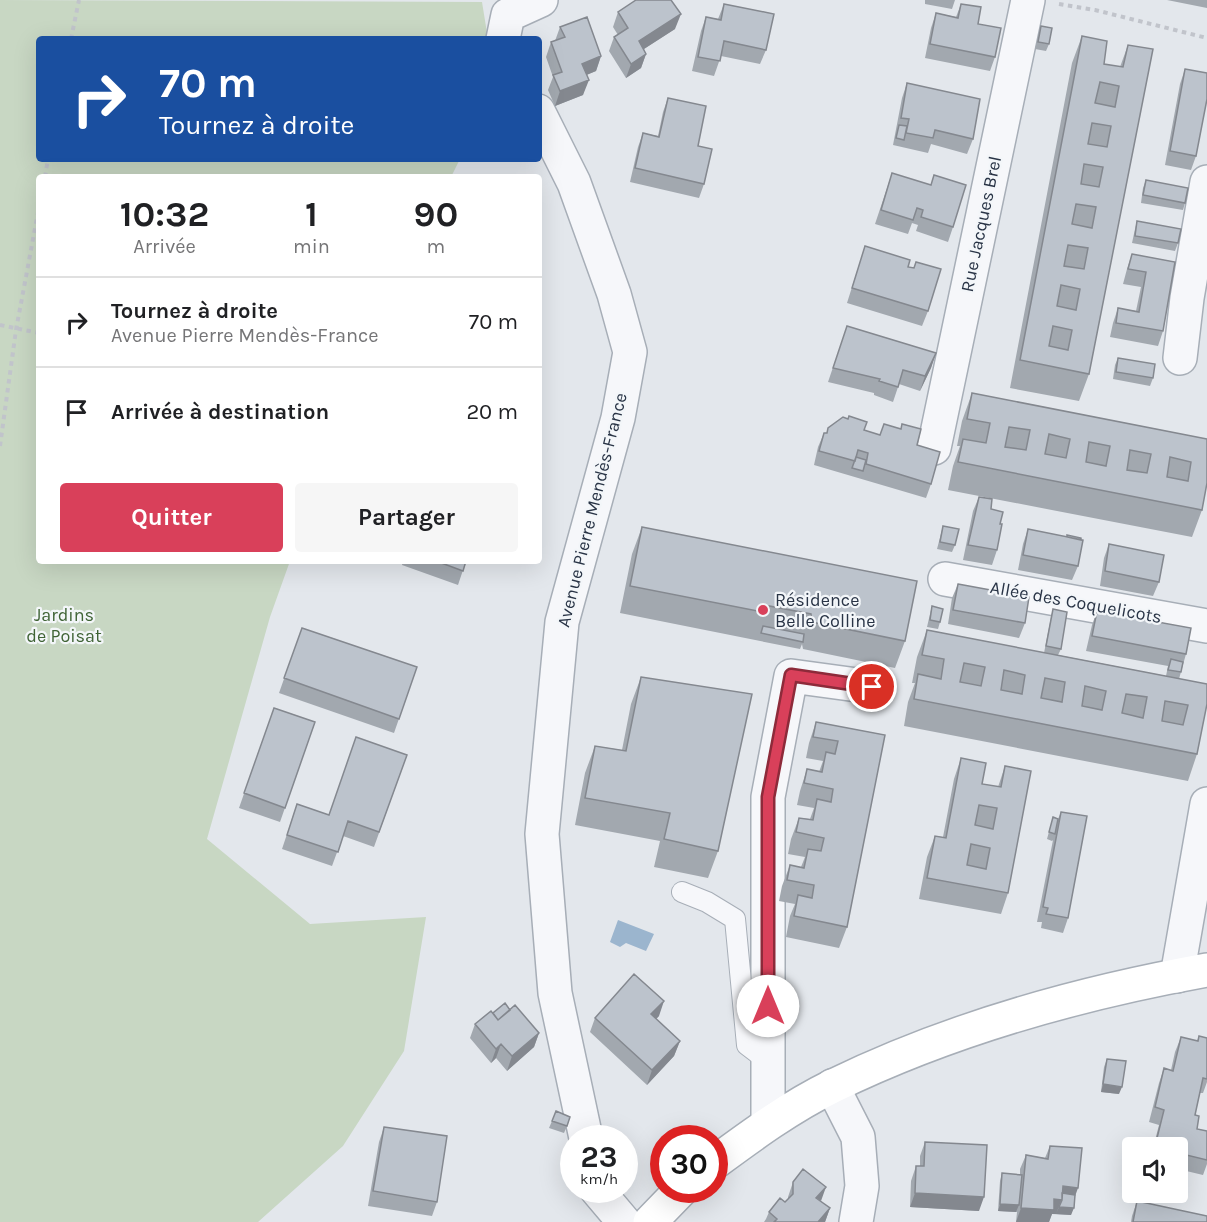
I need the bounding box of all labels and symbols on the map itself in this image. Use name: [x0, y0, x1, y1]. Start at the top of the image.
street label: Rue Jacques Brel: [956, 154, 1006, 294]
street label: Avenue Pierre Mendès-France: [552, 390, 632, 630]
street label: Allée des Coquelicots: [988, 576, 1164, 628]
place label: Résidence Belle Colline: [775, 589, 875, 632]
marker: Résidence Belle Colline: [756, 603, 770, 617]
park label: Jardins de Poisat: [26, 604, 102, 647]
pin: [846, 661, 897, 712]
position arrow: [736, 974, 800, 1038]
speed limit sign: 30: [650, 1125, 728, 1203]

